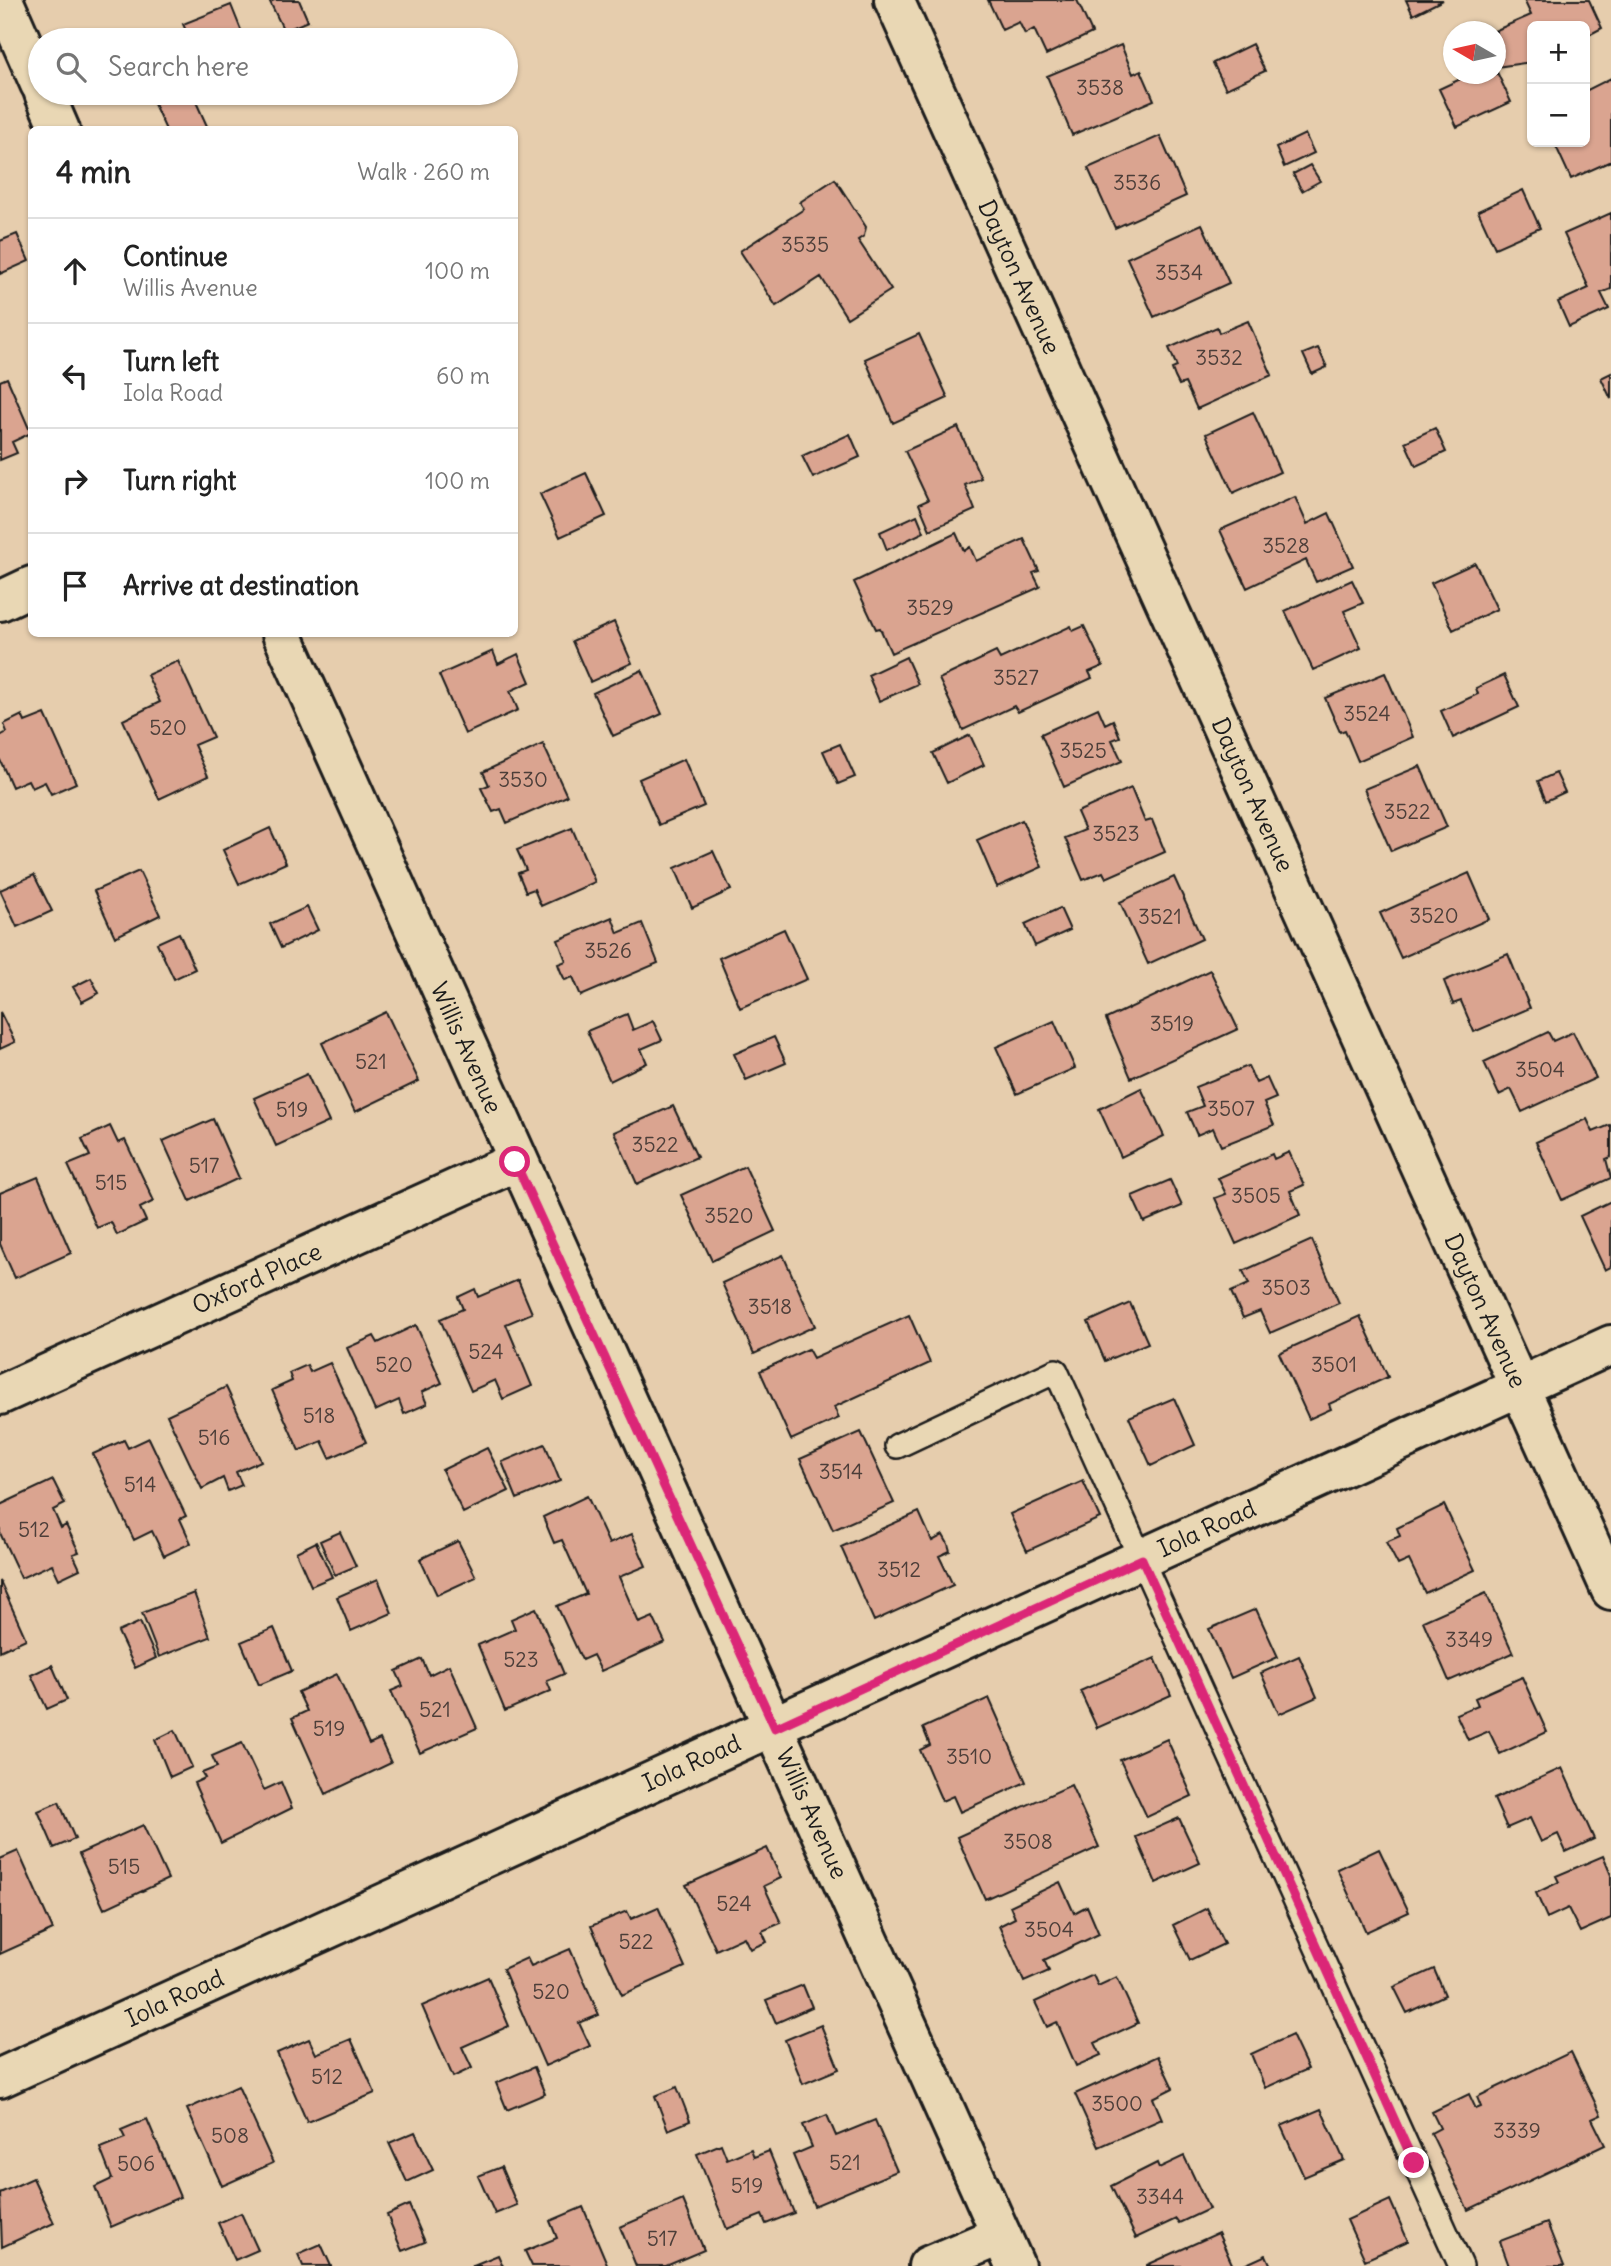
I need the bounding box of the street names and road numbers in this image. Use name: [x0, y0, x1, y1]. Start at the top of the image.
street label: Dayton Avenue: [972, 195, 1068, 359]
street label: Dayton Avenue: [1206, 713, 1301, 876]
street label: Willis Avenue: [425, 977, 509, 1118]
street label: Dayton Avenue: [1438, 1229, 1534, 1392]
street label: Oxford Place: [187, 1236, 326, 1320]
street label: Iola Road: [1153, 1493, 1260, 1563]
street label: Iola Road: [638, 1727, 745, 1798]
street label: Willis Avenue: [770, 1743, 855, 1883]
street label: Iola Road: [121, 1962, 228, 2033]

